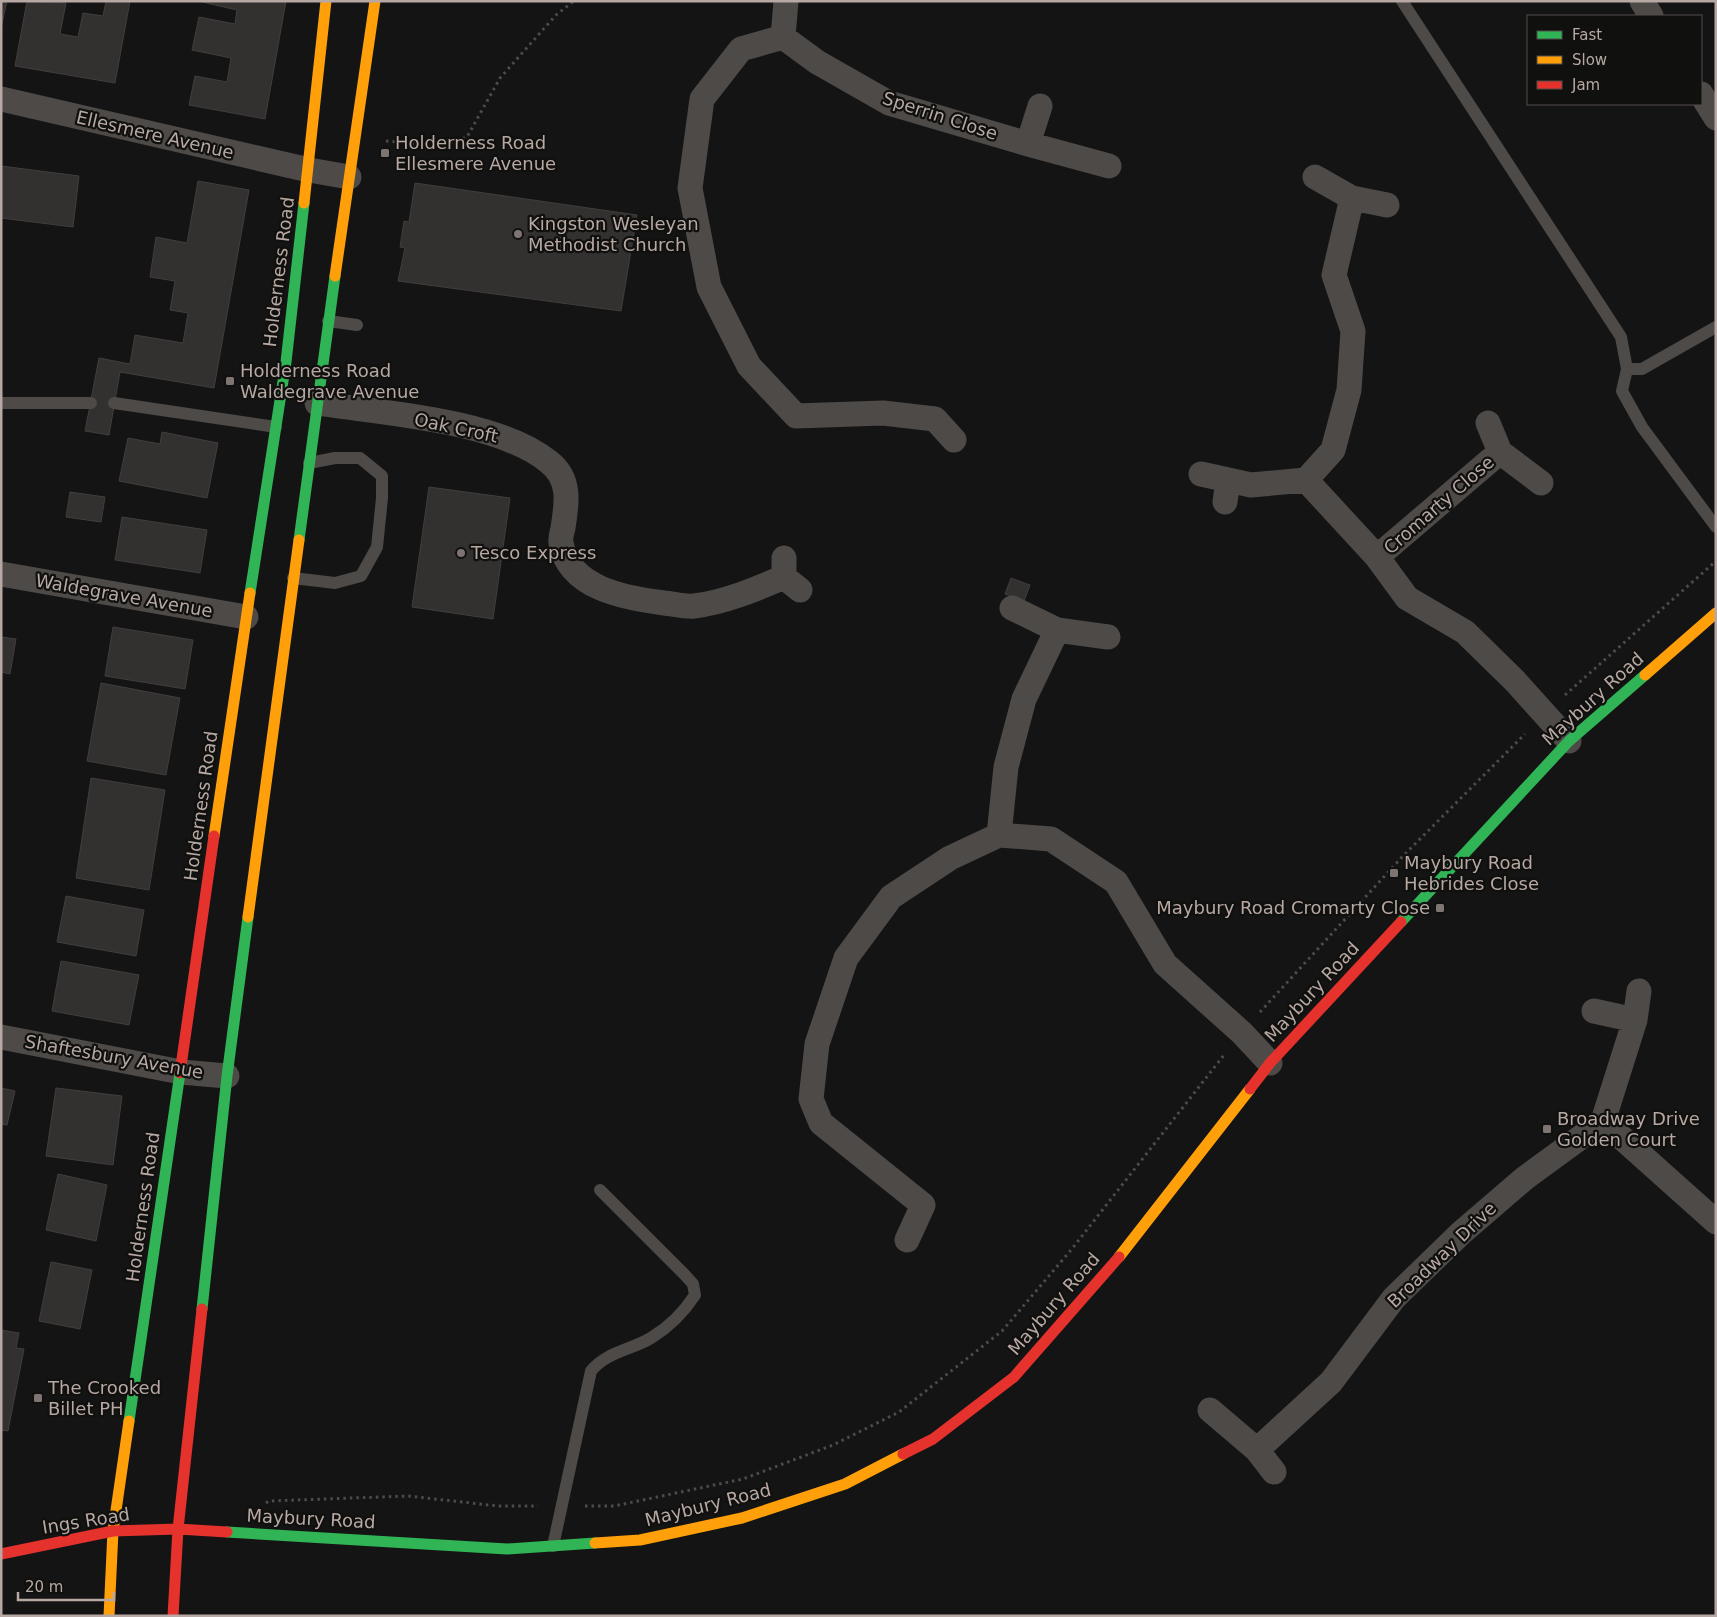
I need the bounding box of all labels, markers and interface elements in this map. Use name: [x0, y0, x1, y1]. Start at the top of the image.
legend: [1527, 15, 1702, 105]
text: Fast: [1572, 26, 1602, 44]
text: Slow: [1572, 51, 1607, 69]
text: Jam: [1571, 76, 1600, 94]
street label: Sperrin Close: [880, 87, 1000, 144]
street label: Ellesmere Avenue: [74, 106, 236, 163]
place label: Holderness Road Ellesmere Avenue: [395, 132, 556, 174]
marker: Holderness Road Ellesmere Avenue: [379, 147, 391, 159]
street label: Holderness Road: [259, 196, 298, 348]
place label: Kingston Wesleyan Methodist Church: [528, 213, 699, 255]
marker: Kingston Wesleyan Methodist Church: [512, 228, 524, 240]
place label: Holderness Road Waldegrave Avenue: [240, 360, 419, 402]
marker: Holderness Road Waldegrave Avenue: [224, 375, 236, 387]
street label: Oak Croft: [412, 408, 500, 447]
street label: Cromarty Close: [1379, 451, 1498, 558]
place label: Tesco Express: [470, 542, 596, 563]
marker: Tesco Express: [455, 547, 467, 559]
street label: Waldegrave Avenue: [34, 570, 214, 621]
street label: Maybury Road: [1538, 648, 1648, 750]
street label: Holderness Road: [180, 730, 221, 882]
place label: Maybury Road Hebrides Close: [1404, 852, 1539, 894]
marker: Maybury Road Hebrides Close: [1388, 867, 1400, 879]
place label: Maybury Road Cromarty Close: [1156, 897, 1430, 918]
marker: Maybury Road Cromarty Close: [1434, 902, 1446, 914]
street label: Maybury Road: [1260, 937, 1363, 1046]
street label: Shaftesbury Avenue: [23, 1030, 205, 1083]
place label: Broadway Drive Golden Court: [1557, 1108, 1700, 1150]
marker: Broadway Drive Golden Court: [1541, 1123, 1553, 1135]
street label: Holderness Road: [122, 1131, 163, 1283]
street label: Broadway Drive: [1383, 1197, 1500, 1312]
street label: Maybury Road: [1003, 1248, 1104, 1359]
place label: The Crooked Billet PH: [47, 1377, 161, 1419]
marker: The Crooked Billet PH: [32, 1392, 44, 1404]
street label: Maybury Road: [643, 1479, 773, 1530]
street label: Ings Road: [41, 1503, 131, 1538]
street label: Maybury Road: [246, 1505, 376, 1532]
scale bar: [18, 1570, 114, 1602]
text: 20 m: [25, 1578, 63, 1596]

